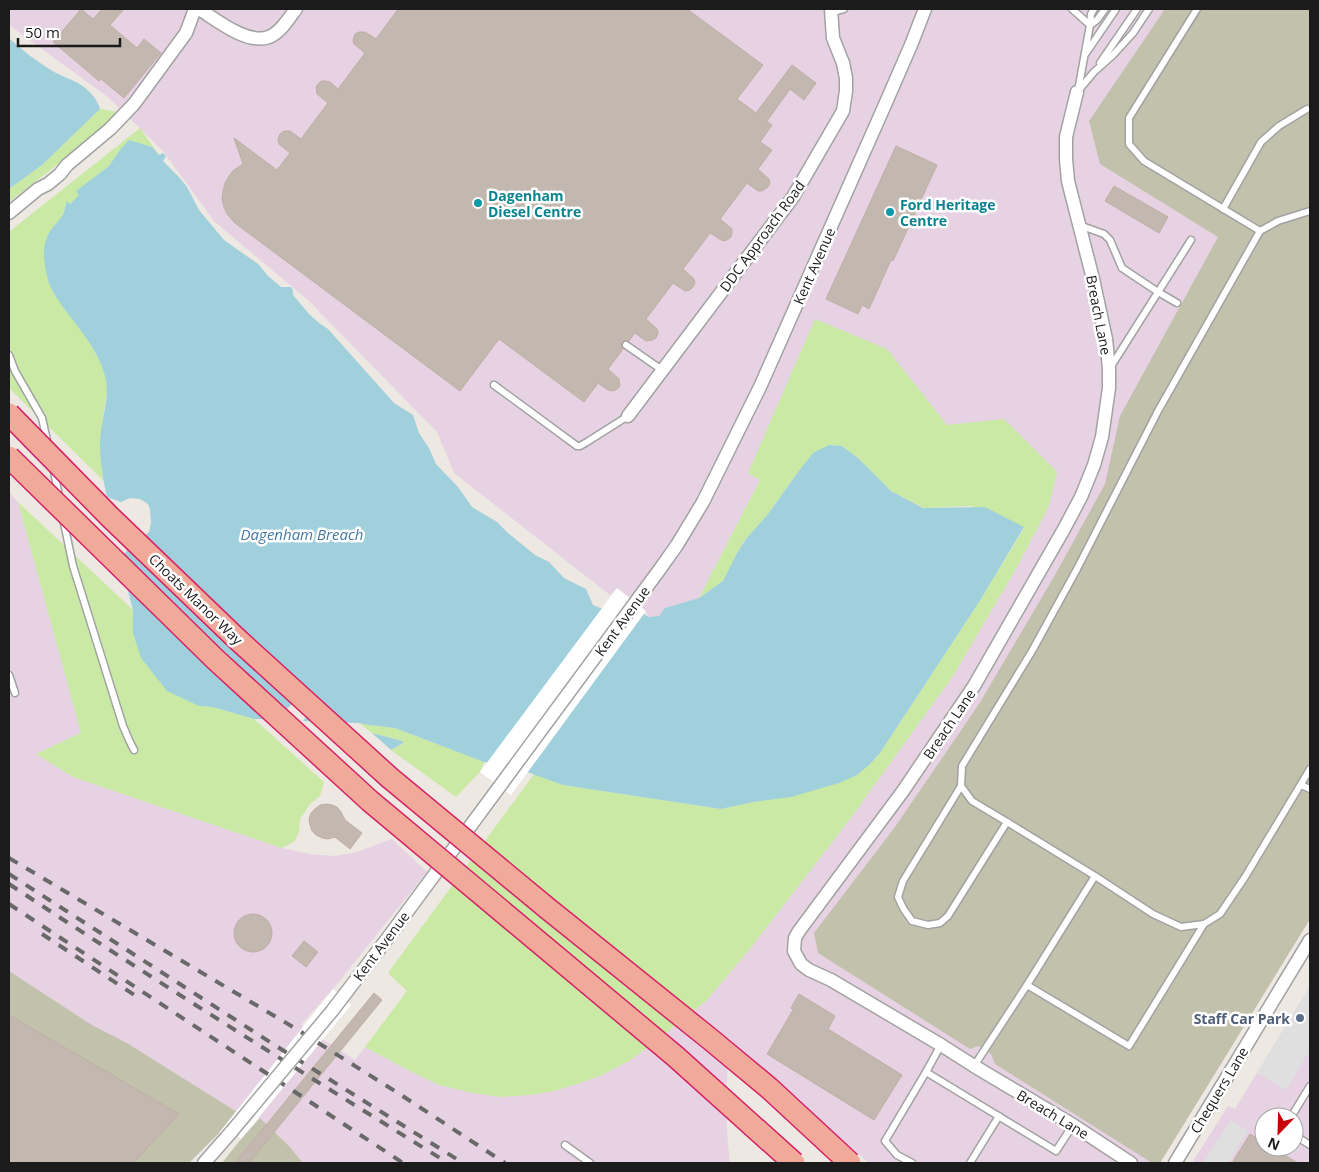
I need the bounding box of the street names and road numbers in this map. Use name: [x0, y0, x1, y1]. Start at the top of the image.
street label: DDC Approach Road: [715, 177, 809, 295]
street label: Kent Avenue: [789, 224, 839, 307]
street label: Breach Lane: [1082, 273, 1116, 357]
street label: Choats Manor Way: [145, 549, 248, 649]
street label: Kent Avenue: [590, 582, 654, 660]
street label: Breach Lane: [919, 685, 980, 763]
street label: Kent Avenue: [349, 907, 413, 985]
street label: Chequers Lane: [1186, 1043, 1252, 1137]
street label: Breach Lane: [1013, 1085, 1093, 1143]

